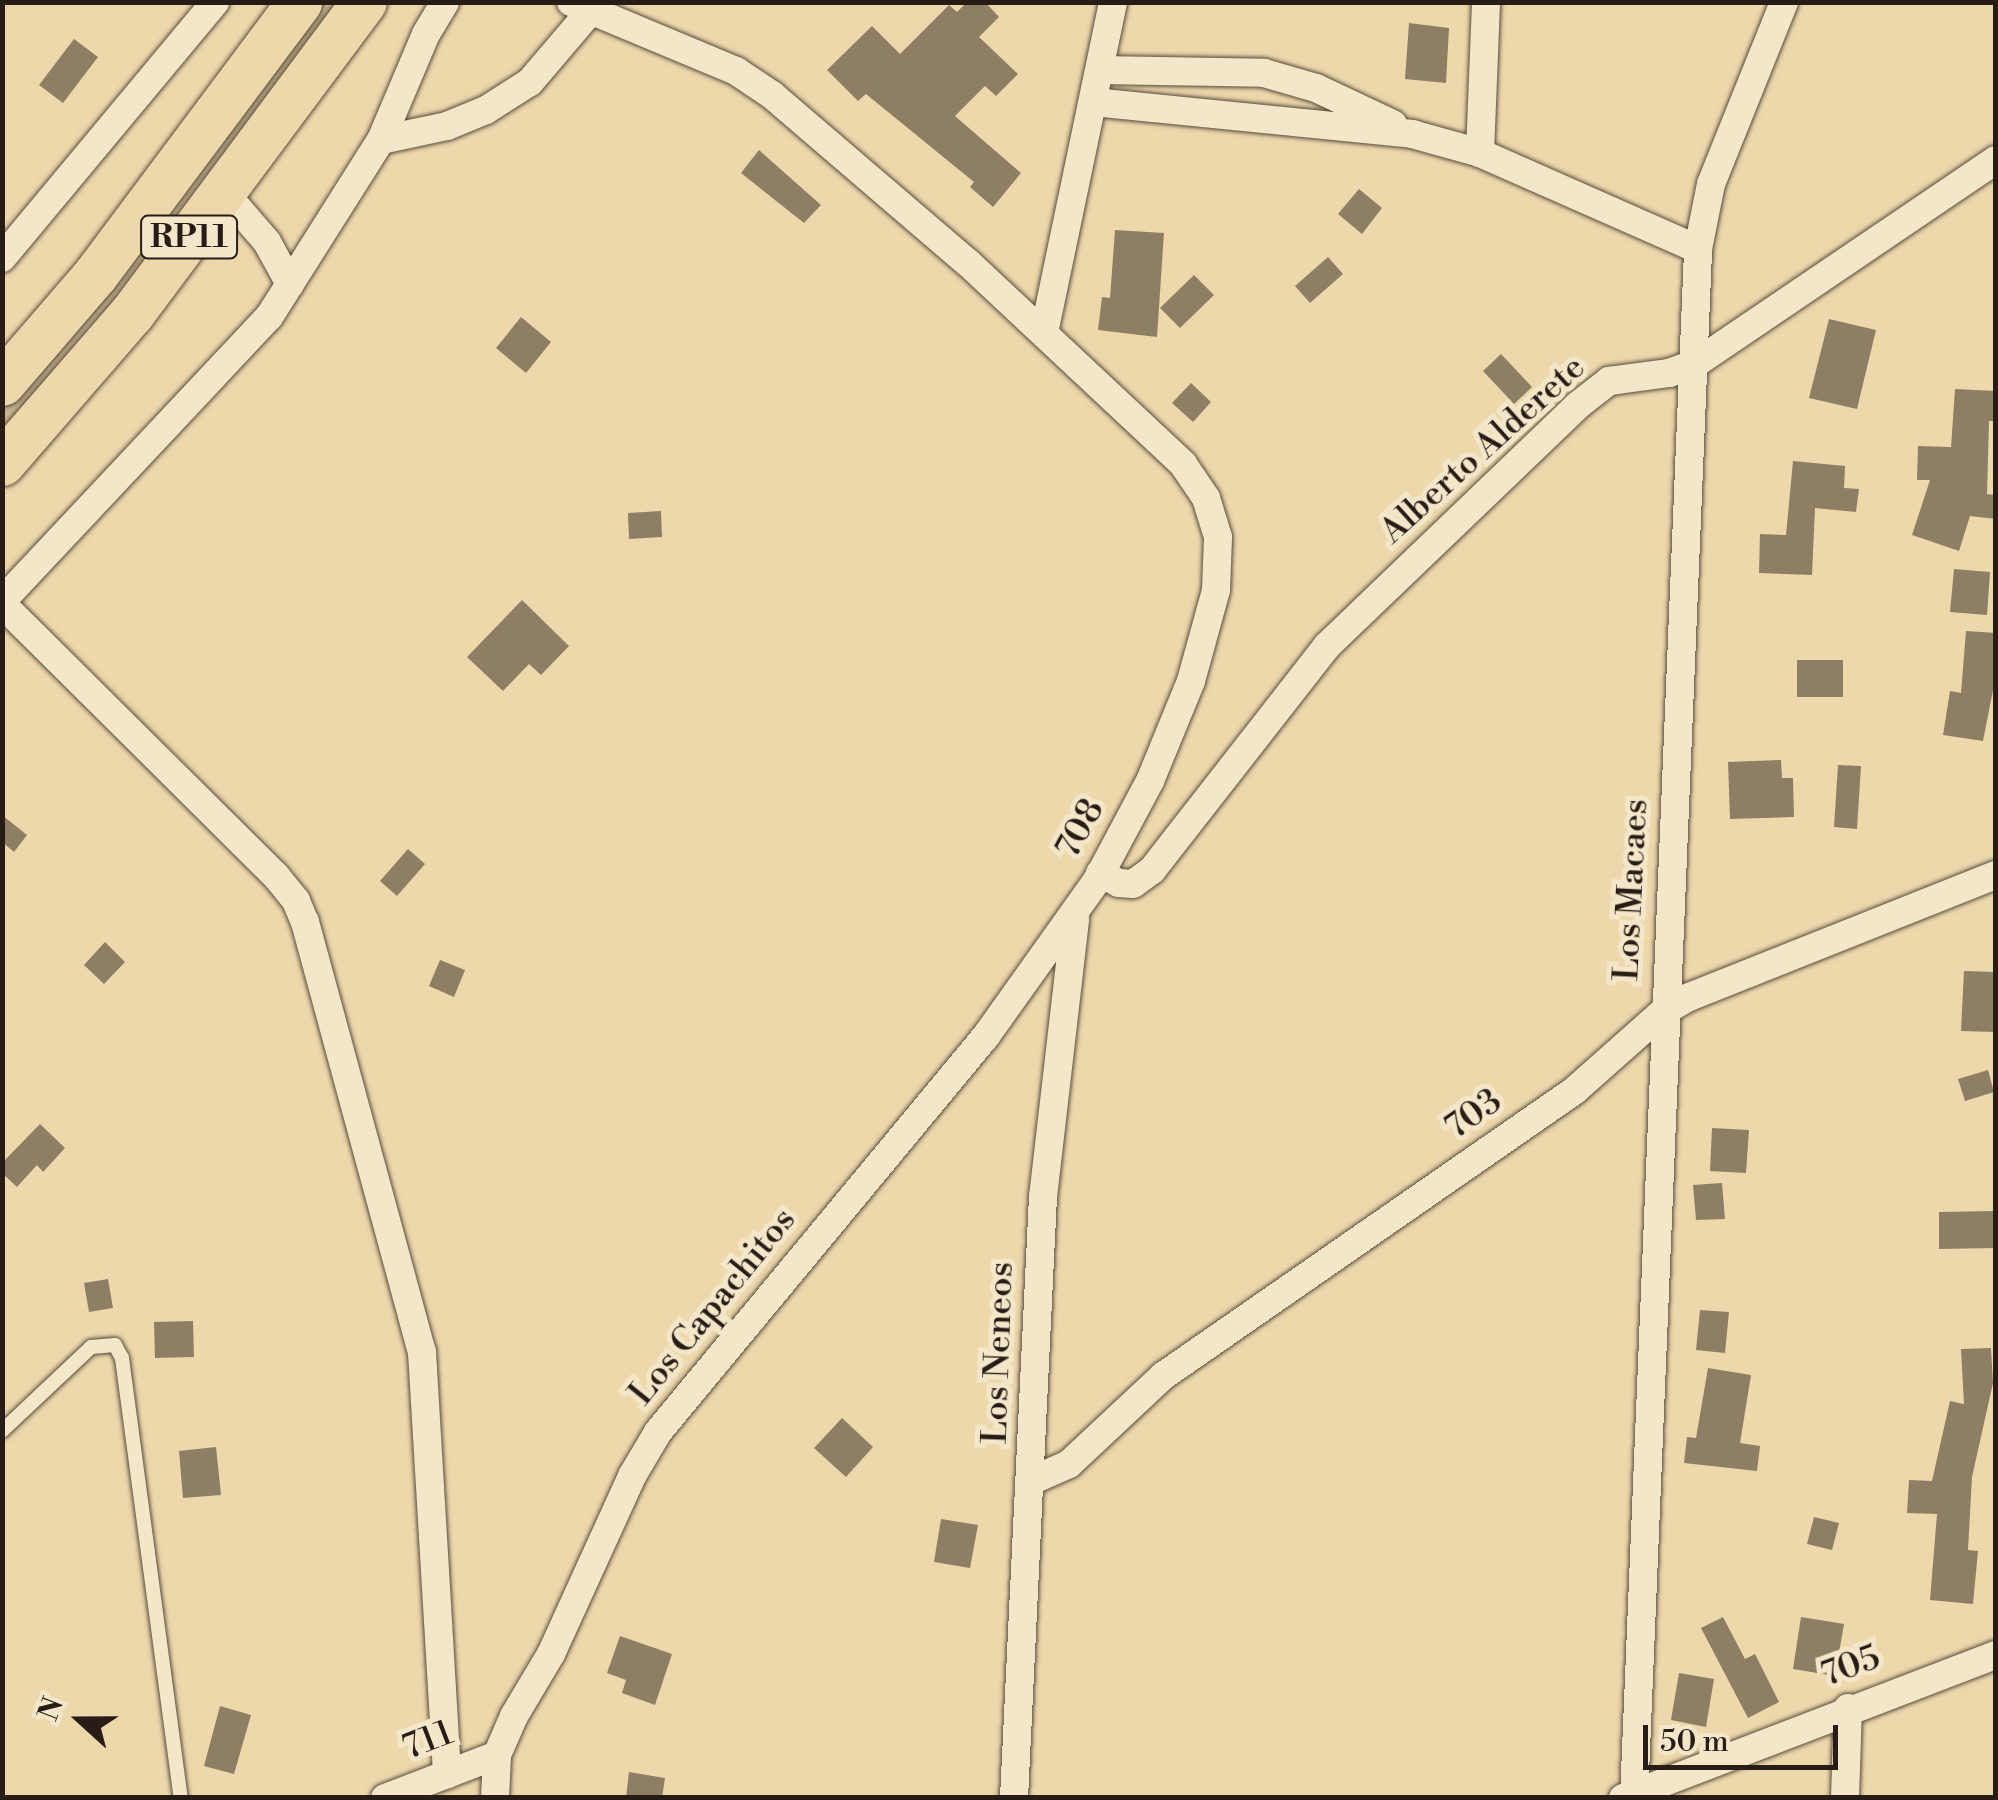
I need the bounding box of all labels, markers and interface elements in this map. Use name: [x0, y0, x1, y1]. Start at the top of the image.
road number: RP11: [139, 210, 239, 264]
street label: Alberto Alderete: [1372, 347, 1594, 553]
street label: 708: [1048, 792, 1114, 866]
street label: Los Macaes: [1606, 798, 1658, 982]
street label: 703: [1438, 1081, 1510, 1149]
street label: Los Capachitos: [621, 1200, 805, 1414]
street label: Los Neneos: [975, 1261, 1023, 1445]
street label: 705: [1816, 1637, 1886, 1697]
north arrow: [30, 1670, 130, 1770]
text: N: [31, 1692, 72, 1726]
scale bar: [1648, 1705, 1843, 1767]
street label: 711: [397, 1712, 459, 1770]
text: 50 m: [1660, 1723, 1729, 1761]

